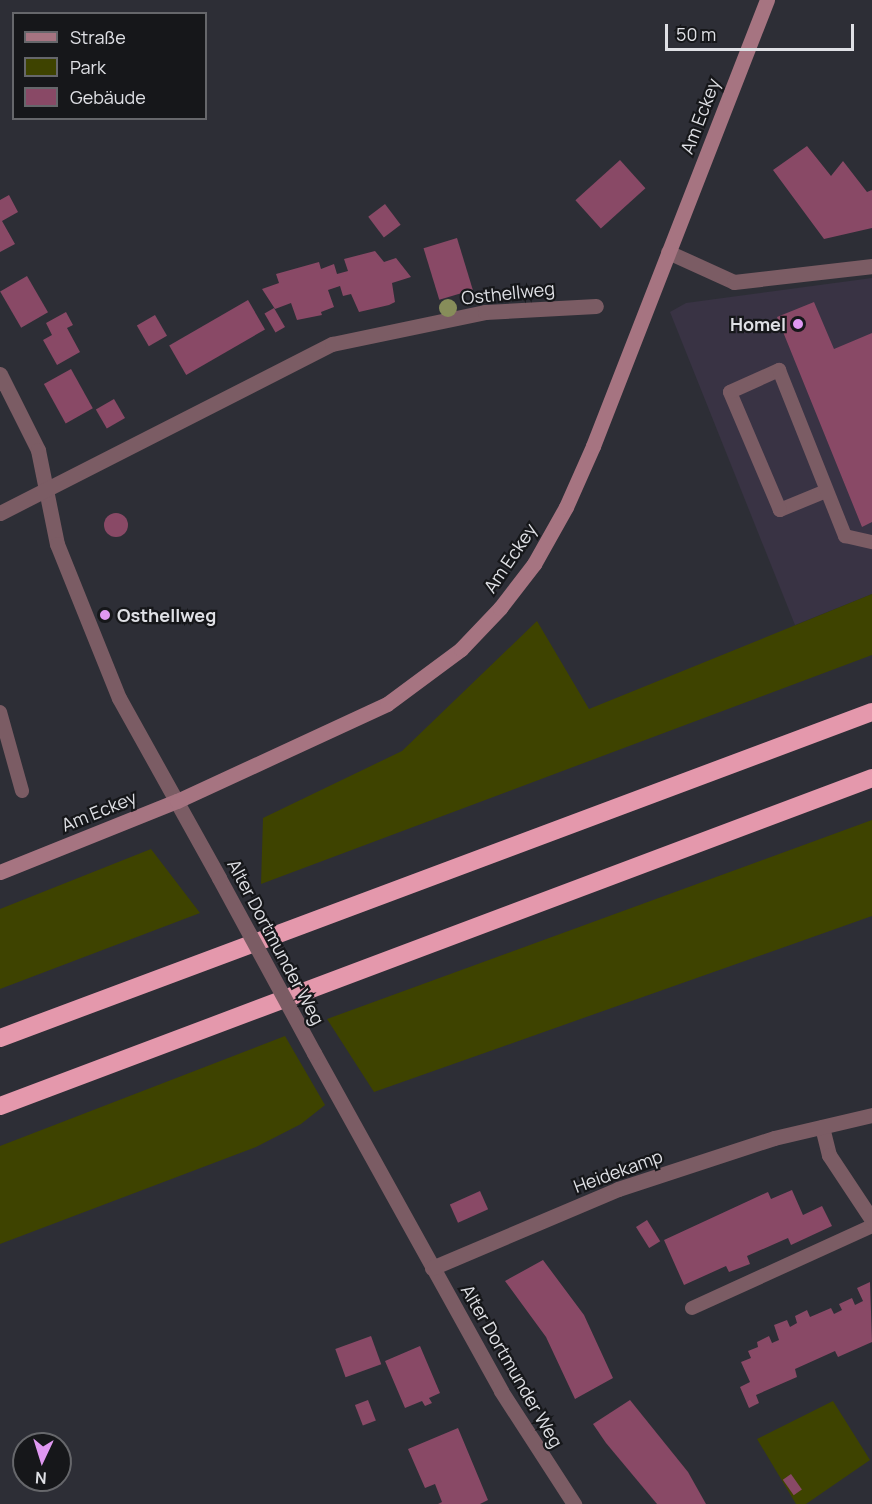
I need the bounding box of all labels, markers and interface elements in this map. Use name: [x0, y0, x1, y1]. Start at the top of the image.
legend: [12, 12, 207, 120]
scale bar: [668, 12, 857, 50]
text: 50 m: [676, 22, 716, 46]
text: Straße: [70, 25, 126, 49]
text: Park: [70, 55, 106, 79]
street label: Am Eckey: [676, 75, 724, 157]
text: Gebäude: [70, 85, 146, 109]
street label: Osthellweg: [460, 277, 556, 309]
place label: Homel: [730, 313, 786, 335]
marker: Homel: [791, 317, 805, 331]
street label: Am Eckey: [479, 519, 541, 597]
place label: Osthellweg: [117, 604, 216, 626]
marker: Osthellweg: [98, 608, 112, 622]
street label: Am Eckey: [58, 786, 140, 836]
street label: Alter Dortmunder Weg: [223, 856, 329, 1028]
street label: Heidekamp: [571, 1145, 665, 1197]
street label: Alter Dortmunder Weg: [457, 1281, 567, 1451]
north arrow: [12, 1432, 72, 1492]
text: N: [34, 1467, 47, 1489]

